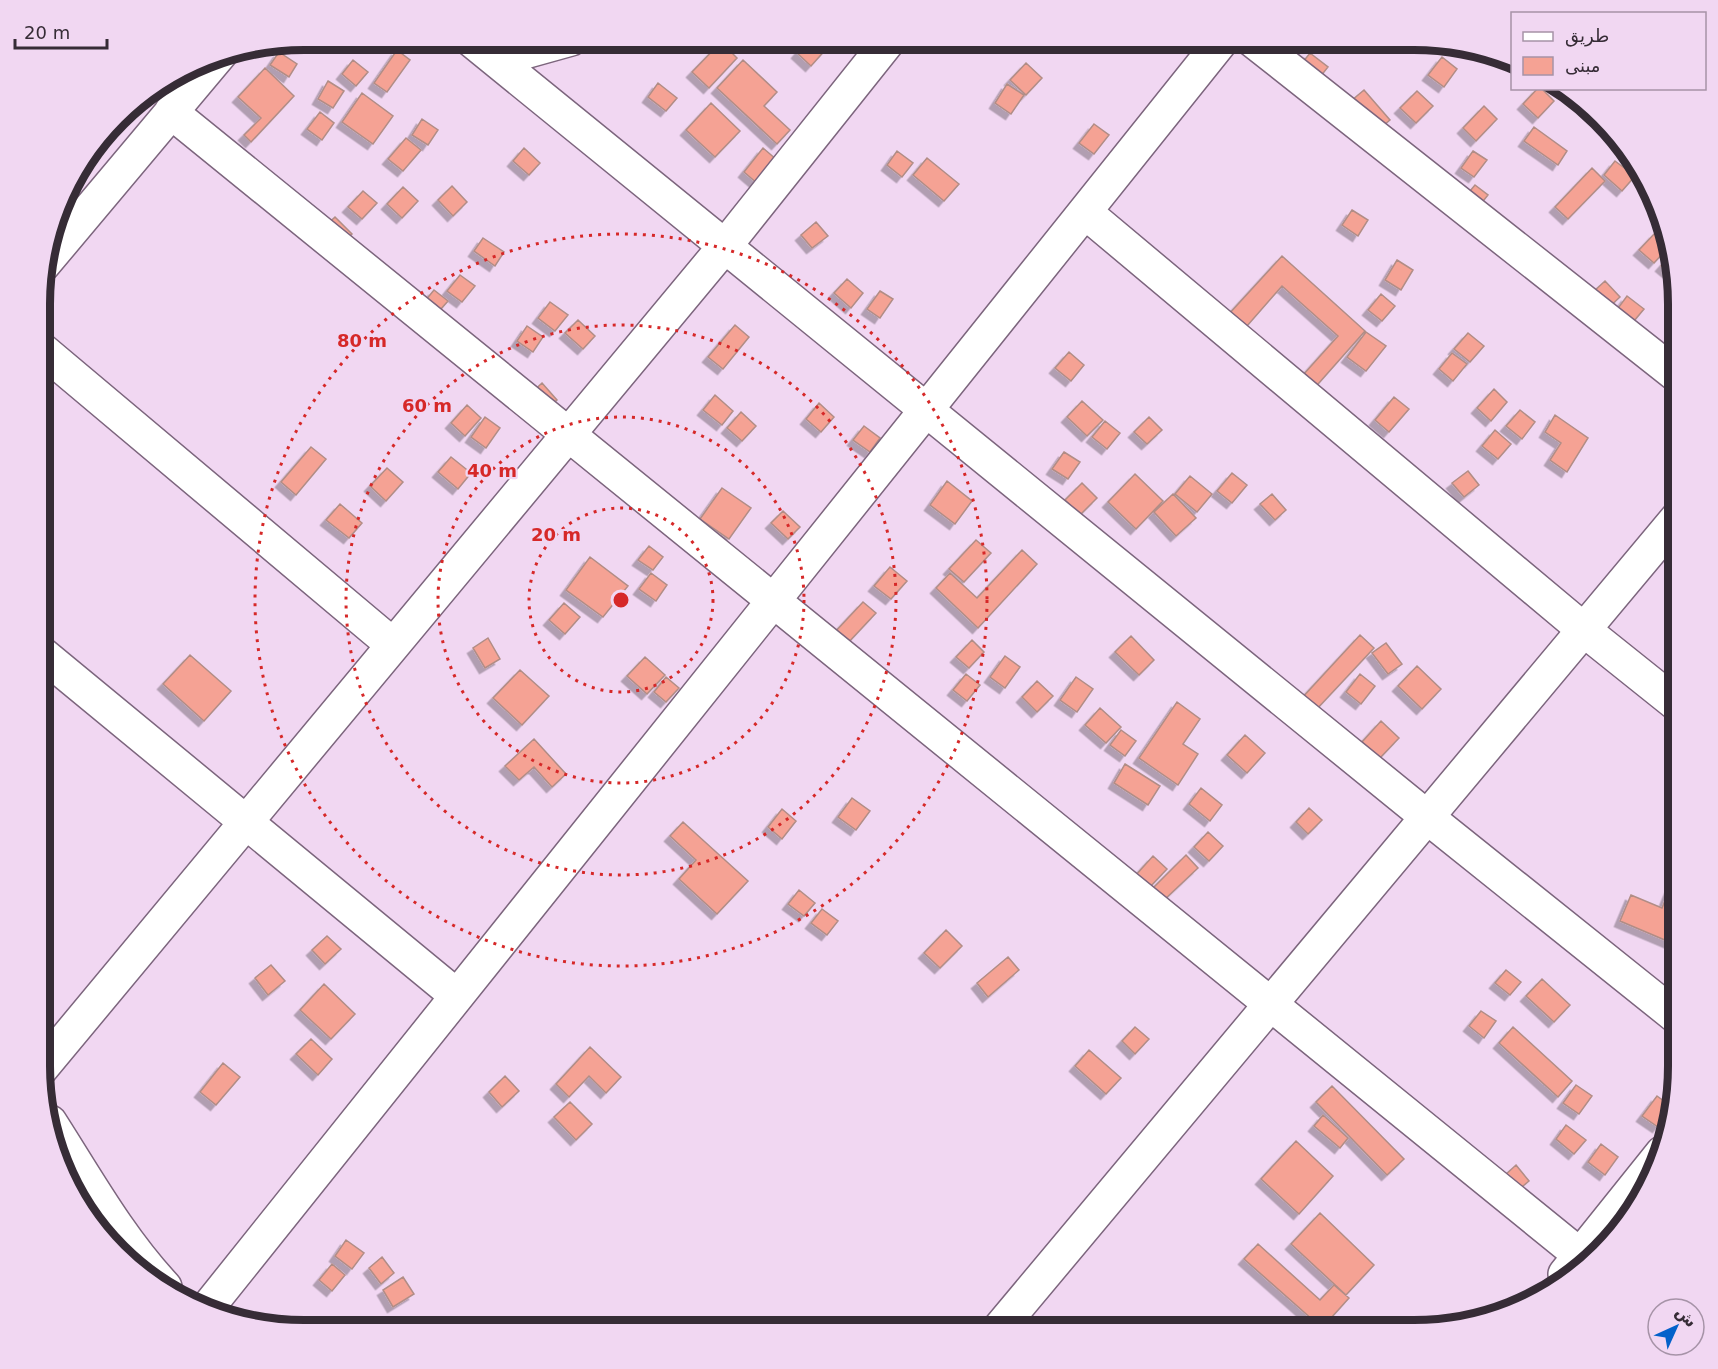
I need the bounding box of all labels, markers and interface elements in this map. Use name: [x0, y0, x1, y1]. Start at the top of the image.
scale bar: [15, 12, 106, 50]
legend: [1511, 12, 1706, 90]
text: 20 m: [24, 22, 70, 43]
text: طريق: [1565, 25, 1609, 47]
text: مبنى: [1565, 55, 1601, 76]
text: 80 m: [337, 330, 387, 351]
text: 60 m: [402, 395, 452, 416]
text: 40 m: [467, 460, 517, 481]
text: 20 m: [531, 524, 581, 545]
centre of rings: [611, 590, 631, 610]
north arrow: [1646, 1297, 1706, 1357]
text: ش: [1672, 1302, 1701, 1331]

